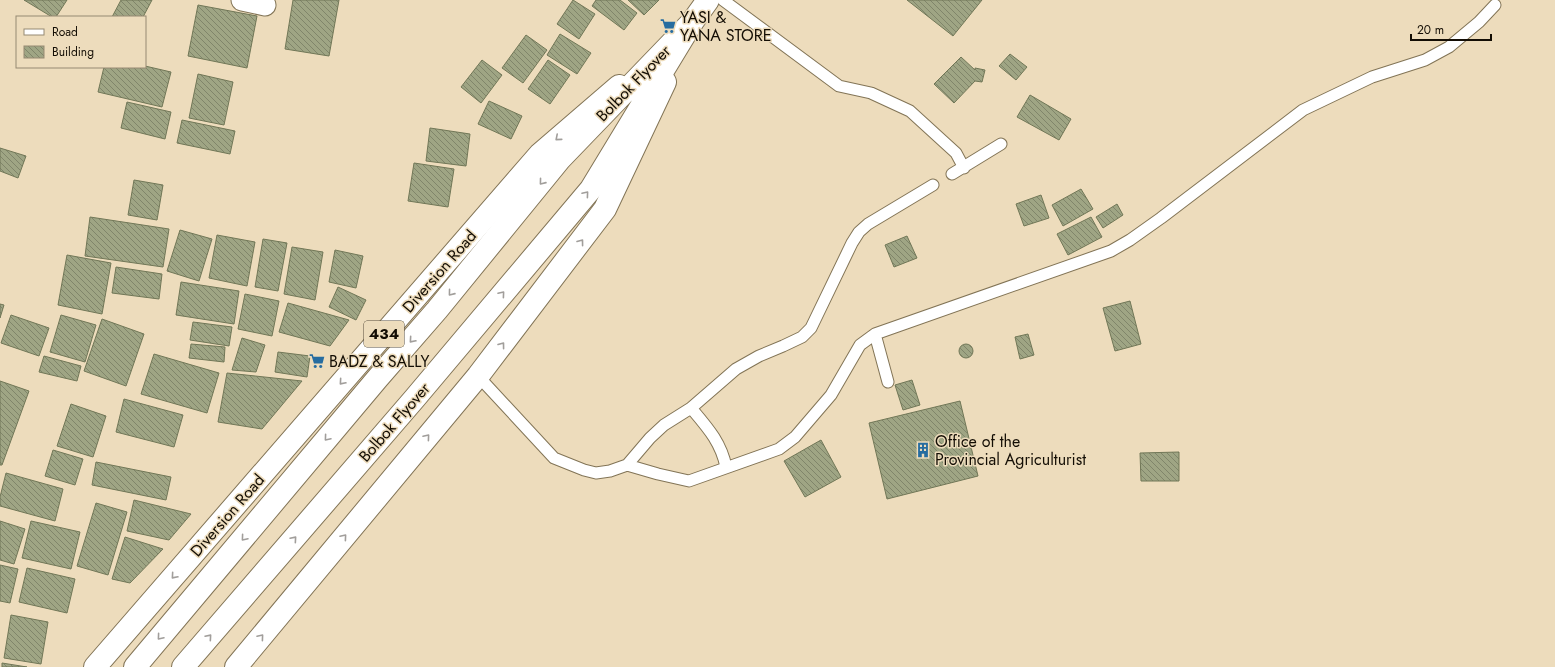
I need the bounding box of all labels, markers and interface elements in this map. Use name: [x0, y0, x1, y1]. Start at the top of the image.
place label: YASI & YANA STORE: [680, 6, 772, 47]
legend: [16, 16, 146, 68]
scale bar: [1411, 16, 1491, 42]
supermarket icon: YASI & YANA STORE: [659, 17, 677, 35]
text: 20 m: [1417, 21, 1444, 39]
text: Road: [52, 23, 78, 41]
street label: Bolbok Flyover: [591, 40, 676, 127]
text: Building: [52, 43, 94, 61]
one-way arrow: [556, 134, 563, 141]
one-way arrow: [539, 177, 546, 184]
one-way arrow: [582, 192, 589, 199]
street label: Diversion Road: [397, 225, 482, 318]
one-way arrow: [576, 239, 583, 246]
one-way arrow: [449, 289, 456, 296]
one-way arrow: [498, 291, 505, 299]
road number: 434: [364, 321, 404, 347]
one-way arrow: [409, 335, 416, 342]
one-way arrow: [497, 342, 504, 349]
place label: BADZ & SALLY: [329, 350, 429, 373]
supermarket icon: BADZ & SALLY: [308, 352, 326, 370]
street label: Bolbok Flyover: [353, 377, 436, 467]
one-way arrow: [340, 378, 347, 385]
place label: Office of the Provincial Agriculturist: [935, 430, 1086, 471]
one-way arrow: [325, 434, 332, 441]
one-way arrow: [423, 434, 430, 442]
building icon: Office of the Provincial Agriculturist: [914, 441, 932, 459]
street label: Diversion Road: [185, 469, 270, 562]
one-way arrow: [241, 533, 248, 541]
one-way arrow: [340, 534, 347, 542]
one-way arrow: [289, 536, 296, 544]
one-way arrow: [172, 571, 179, 578]
one-way arrow: [157, 633, 164, 640]
one-way arrow: [257, 634, 264, 642]
one-way arrow: [204, 635, 211, 642]

